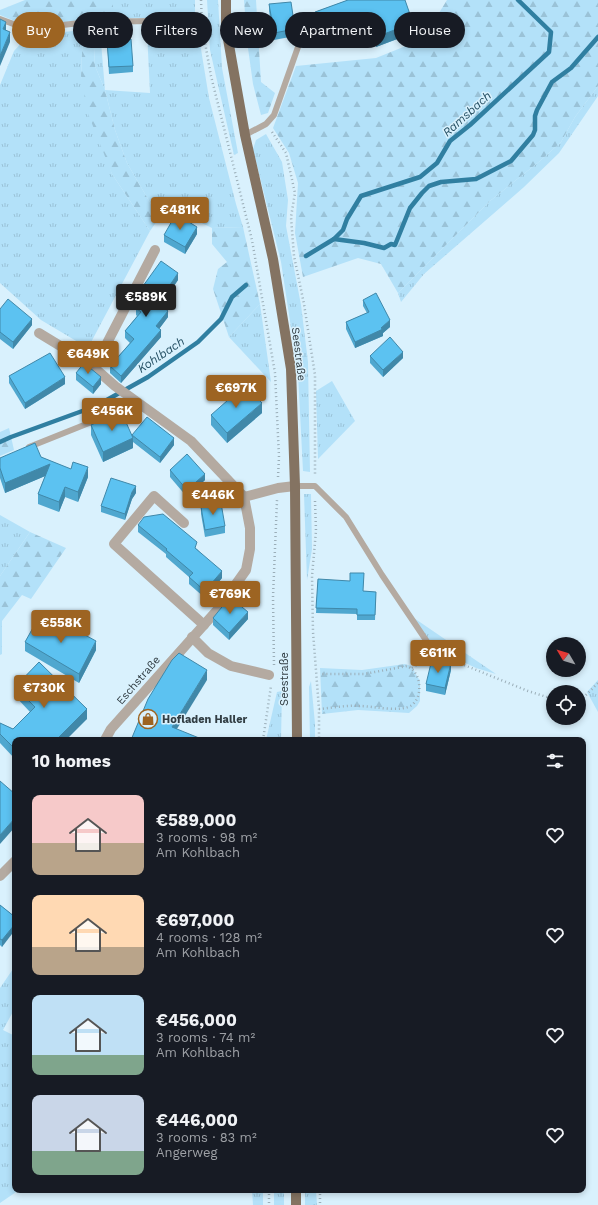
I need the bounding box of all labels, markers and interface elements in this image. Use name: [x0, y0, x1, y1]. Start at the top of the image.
chip: Buy: [12, 12, 65, 48]
chip: Rent: [73, 12, 133, 48]
chip: Filters: [141, 12, 212, 48]
chip: New: [220, 12, 277, 48]
chip: Apartment: [285, 12, 386, 48]
chip: House: [394, 12, 465, 48]
water label: Ramsbach: [440, 89, 494, 139]
pin: €481K: [152, 197, 208, 231]
text: €481K: [160, 202, 200, 217]
pin: €589K: [118, 284, 174, 318]
text: €589K: [125, 289, 167, 304]
street label: Seestraße: [289, 327, 308, 382]
water label: Kohlbach: [135, 334, 187, 376]
pin: €649K: [60, 341, 116, 375]
text: €649K: [67, 346, 109, 361]
pin: €697K: [208, 375, 264, 409]
text: €697K: [215, 380, 257, 395]
pin: €456K: [84, 398, 140, 432]
text: €456K: [91, 403, 133, 418]
pin: €446K: [185, 482, 241, 516]
text: €446K: [192, 487, 234, 502]
pin: €769K: [202, 581, 258, 615]
text: €769K: [209, 586, 251, 601]
pin: €558K: [33, 610, 89, 644]
text: €558K: [40, 615, 82, 630]
north arrow: [546, 637, 586, 677]
map controls: [546, 637, 586, 725]
pin: €611K: [410, 640, 466, 674]
text: €611K: [419, 645, 457, 660]
street label: Seestraße: [278, 652, 291, 706]
street label: Eschstraße: [114, 653, 163, 707]
pin: €730K: [16, 675, 72, 709]
text: €730K: [23, 680, 65, 695]
button: locate: [546, 685, 586, 725]
shop icon: Hofladen Haller: [137, 708, 159, 730]
place label: Hofladen Haller: [162, 713, 248, 726]
icon: filters: [544, 750, 566, 772]
text: 10 homes: [32, 751, 111, 771]
text: €589,000: [156, 810, 237, 830]
icon: home: [64, 811, 112, 859]
icon: heart: [544, 824, 566, 846]
text: 3 rooms · 98 m²: [156, 830, 257, 845]
text: Am Kohlbach: [156, 845, 240, 860]
text: €697,000: [156, 910, 234, 930]
icon: home: [64, 911, 112, 959]
icon: heart: [544, 924, 566, 946]
text: 4 rooms · 128 m²: [156, 930, 262, 945]
text: Am Kohlbach: [156, 945, 240, 960]
text: €456,000: [156, 1010, 237, 1030]
icon: home: [64, 1011, 112, 1059]
icon: heart: [544, 1024, 566, 1046]
text: 3 rooms · 74 m²: [156, 1030, 255, 1045]
text: Am Kohlbach: [156, 1045, 240, 1060]
text: €446,000: [156, 1110, 238, 1130]
icon: home: [64, 1111, 112, 1159]
icon: heart: [544, 1124, 566, 1146]
text: 3 rooms · 83 m²: [156, 1130, 257, 1145]
text: Angerweg: [156, 1145, 217, 1160]

